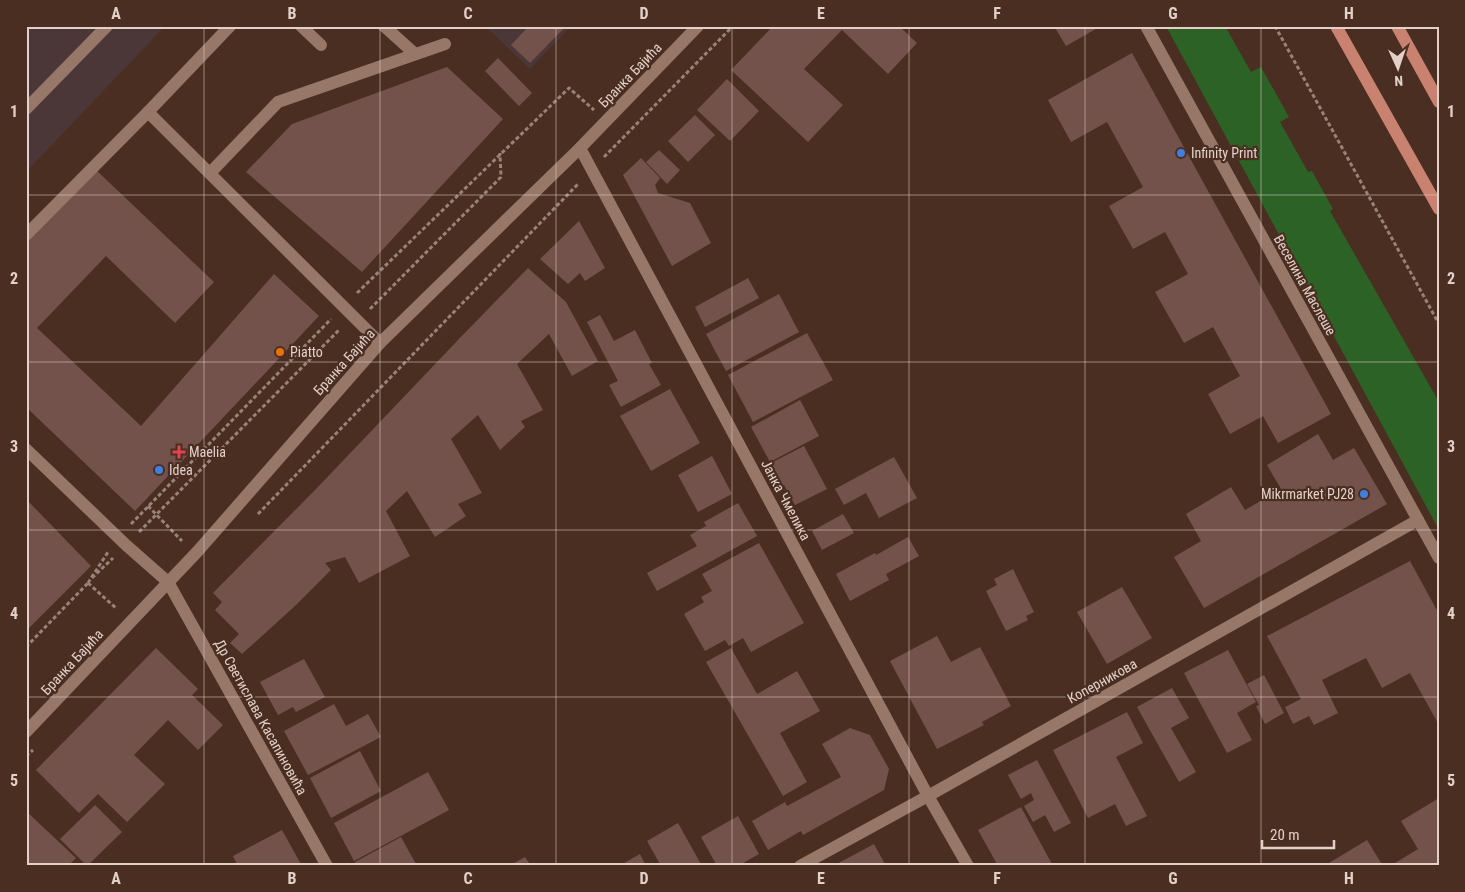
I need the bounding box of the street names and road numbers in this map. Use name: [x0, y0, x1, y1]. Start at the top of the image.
street label: Бранка Бајића: [595, 39, 665, 111]
street label: Веселина Маслеше: [1271, 232, 1339, 338]
street label: Бранка Бајића: [310, 326, 378, 398]
street label: Јанка Чмелика: [758, 457, 814, 543]
street label: Бранка Бајића: [38, 626, 106, 698]
street label: Др Светислава Касапиновића: [212, 637, 310, 797]
street label: Коперникова: [1064, 655, 1140, 707]

